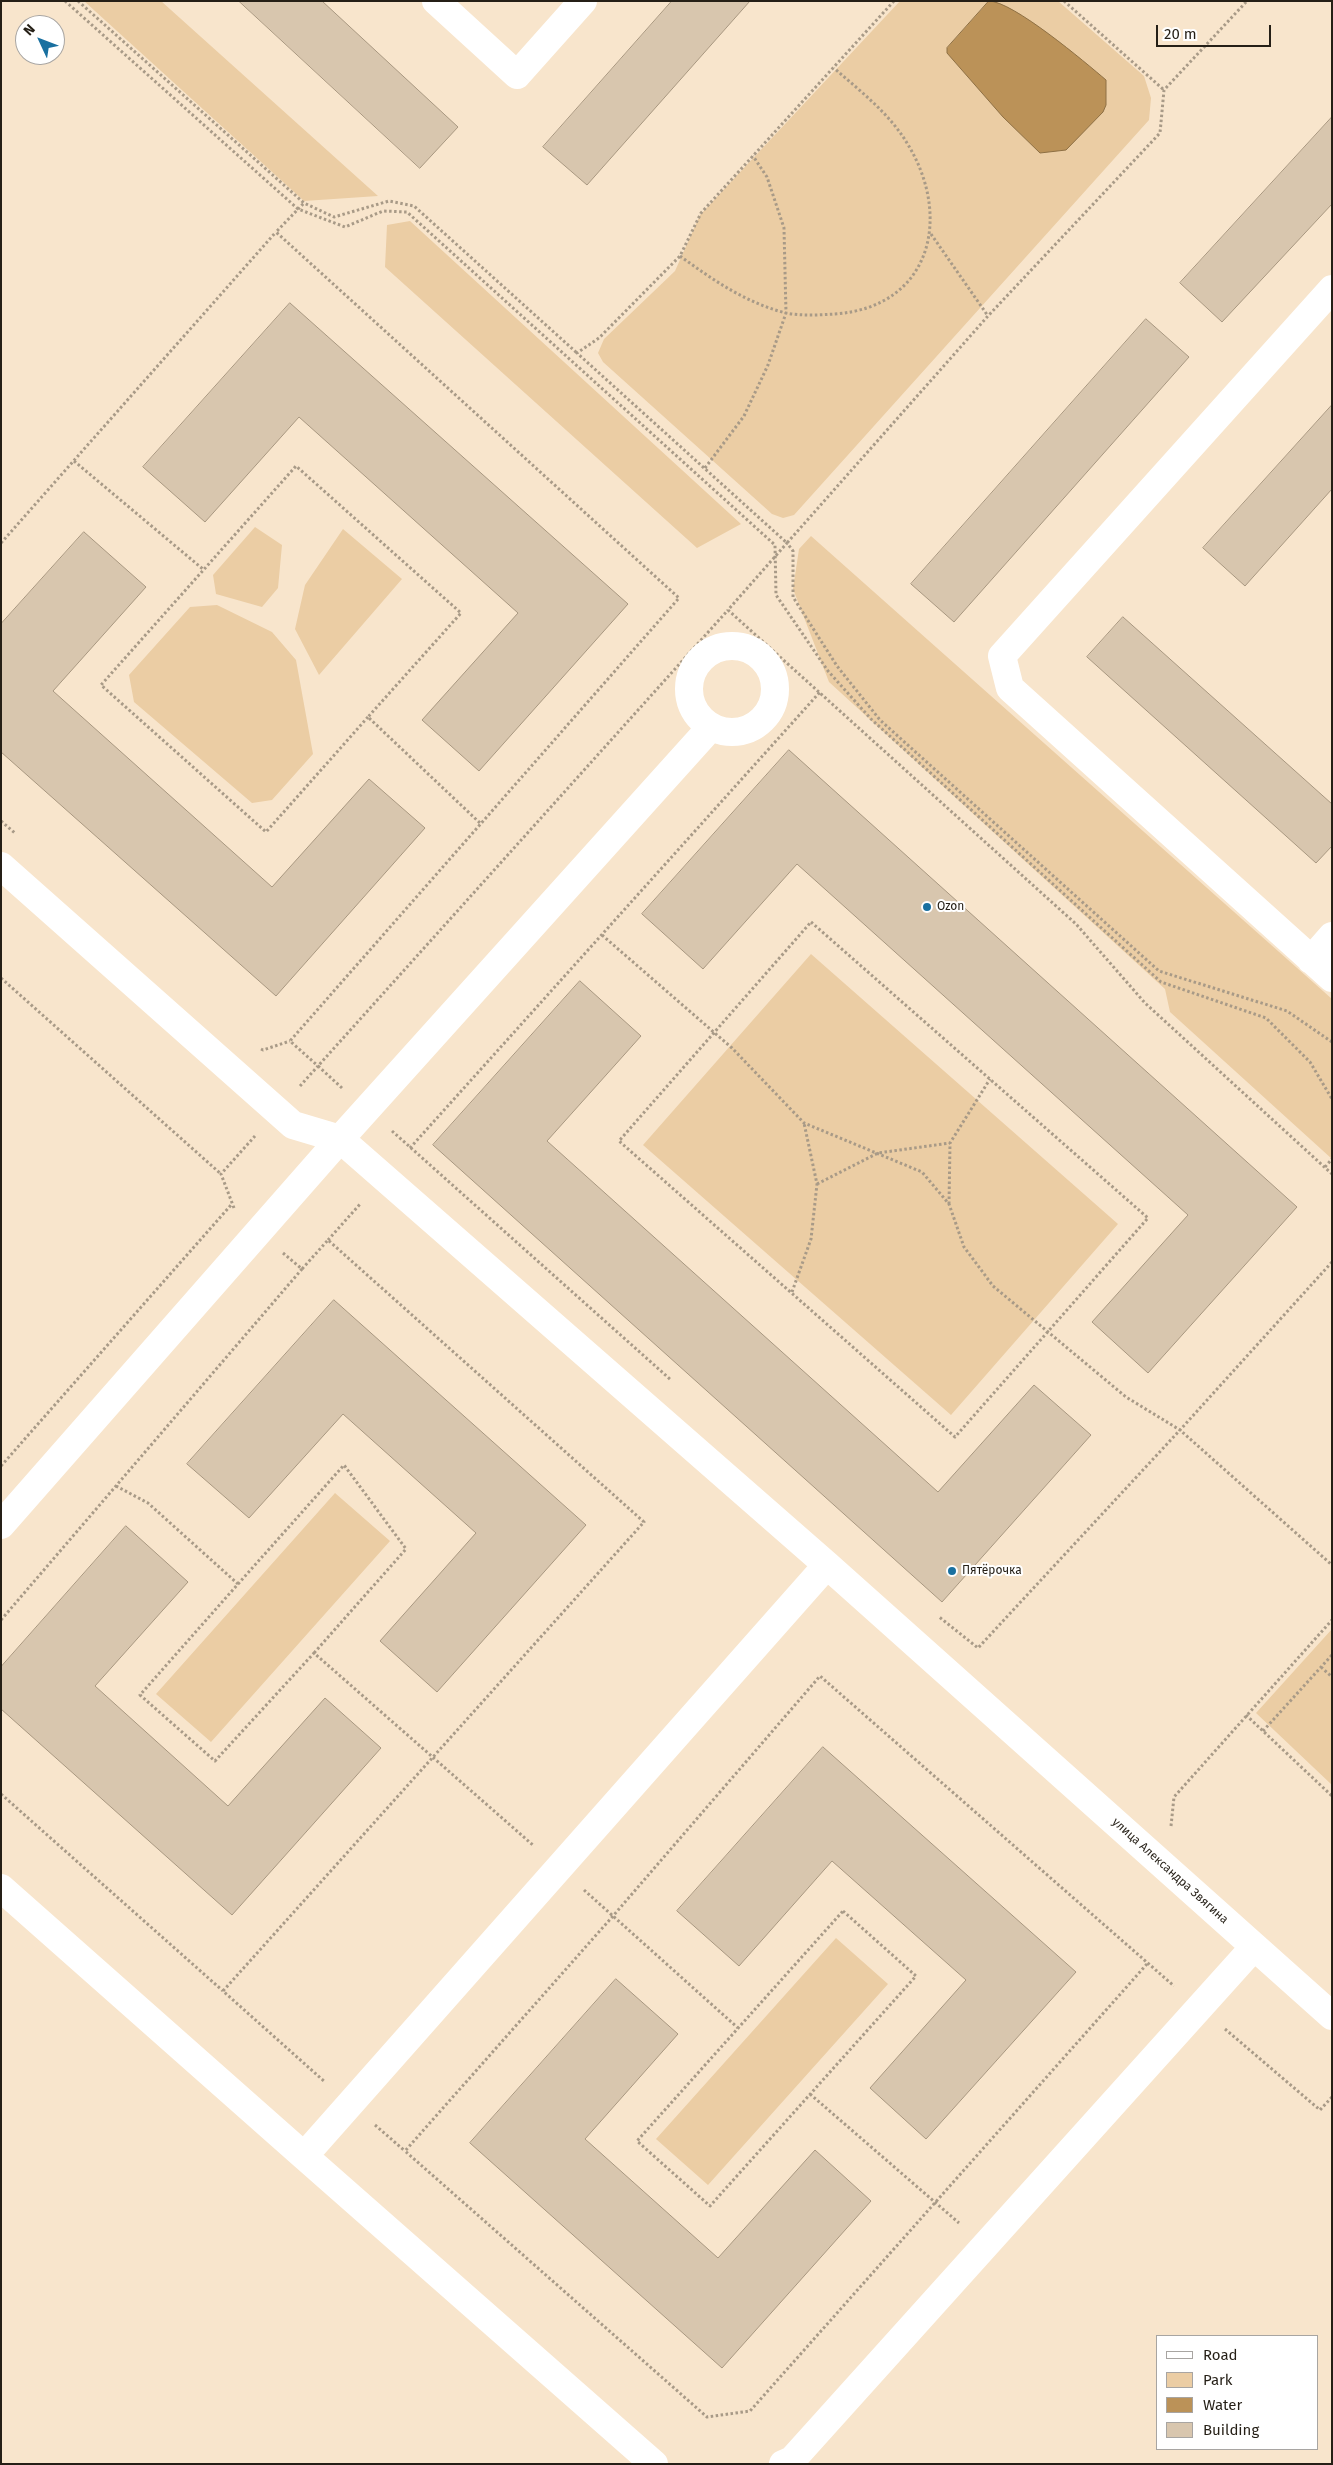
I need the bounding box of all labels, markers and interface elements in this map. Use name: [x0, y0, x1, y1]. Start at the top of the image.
north arrow: [15, 15, 65, 65]
scale bar: [1158, 15, 1273, 47]
text: N: [20, 21, 39, 39]
text: 20 m: [1164, 25, 1197, 43]
place label: Ozon: [937, 900, 964, 914]
marker: Ozon: [921, 901, 933, 913]
place label: Пятёрочка: [962, 1564, 1022, 1578]
marker: Пятёрочка: [946, 1565, 958, 1577]
street label: улица Александра Звягина: [1109, 1815, 1231, 1927]
legend: [1156, 2335, 1318, 2450]
text: Road: [1203, 2346, 1238, 2364]
text: Park: [1203, 2371, 1233, 2389]
text: Water: [1203, 2396, 1242, 2414]
text: Building: [1203, 2421, 1259, 2439]

